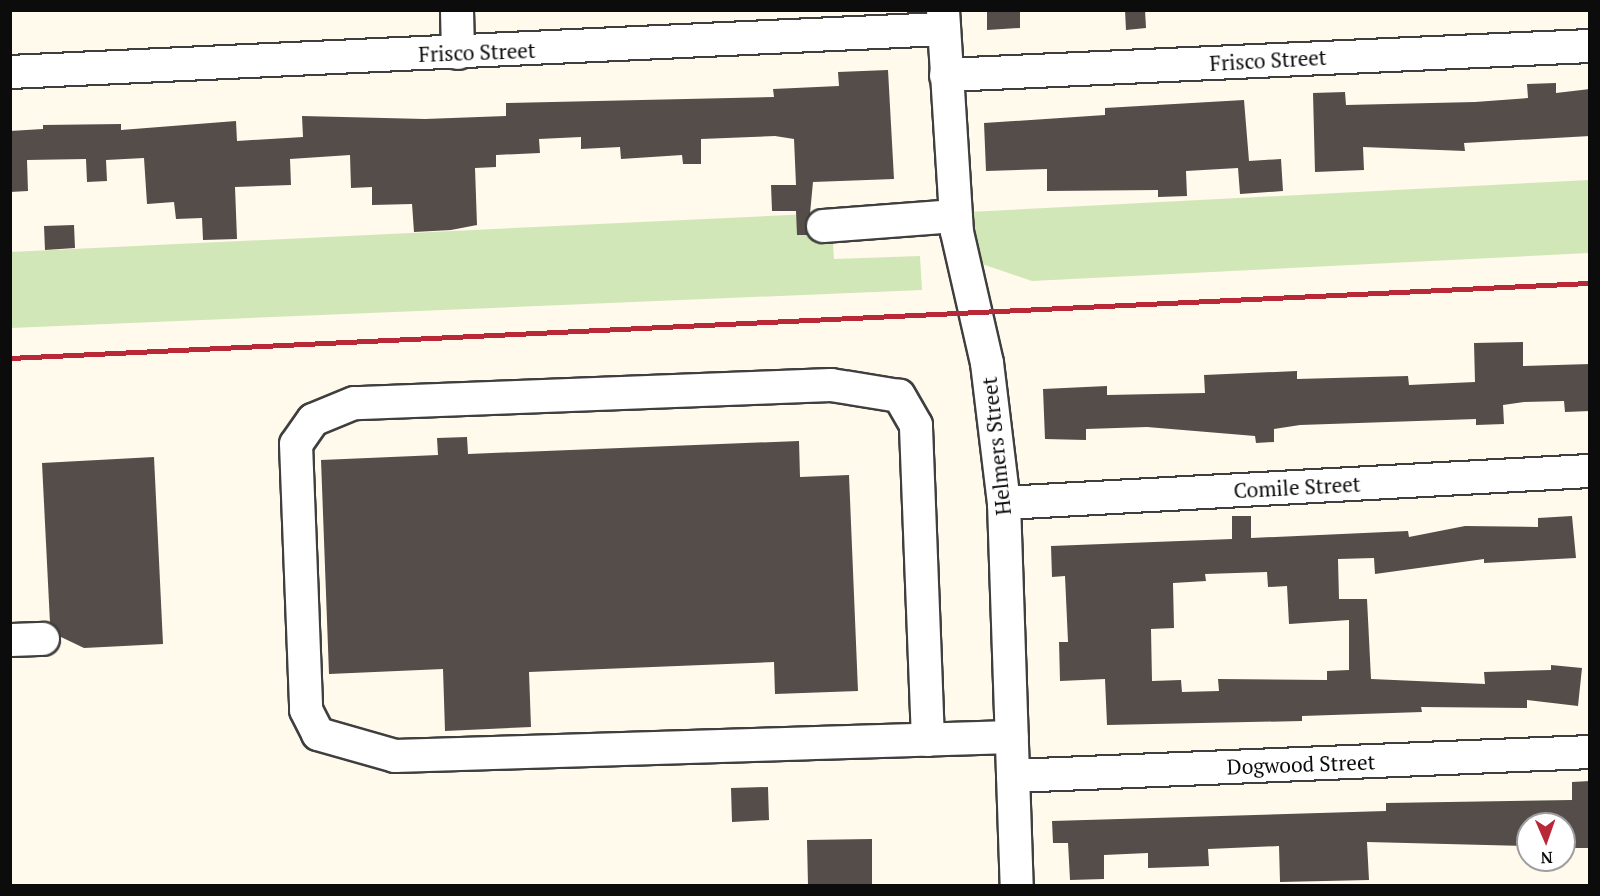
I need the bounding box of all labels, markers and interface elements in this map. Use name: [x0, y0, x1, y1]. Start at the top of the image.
street label: Frisco Street: [418, 37, 536, 67]
street label: Frisco Street: [1209, 44, 1327, 76]
street label: Helmers Street: [976, 375, 1016, 517]
street label: Comile Street: [1233, 471, 1361, 503]
street label: Dogwood Street: [1226, 749, 1376, 779]
north arrow: [1516, 812, 1576, 872]
text: N: [1540, 847, 1553, 869]

